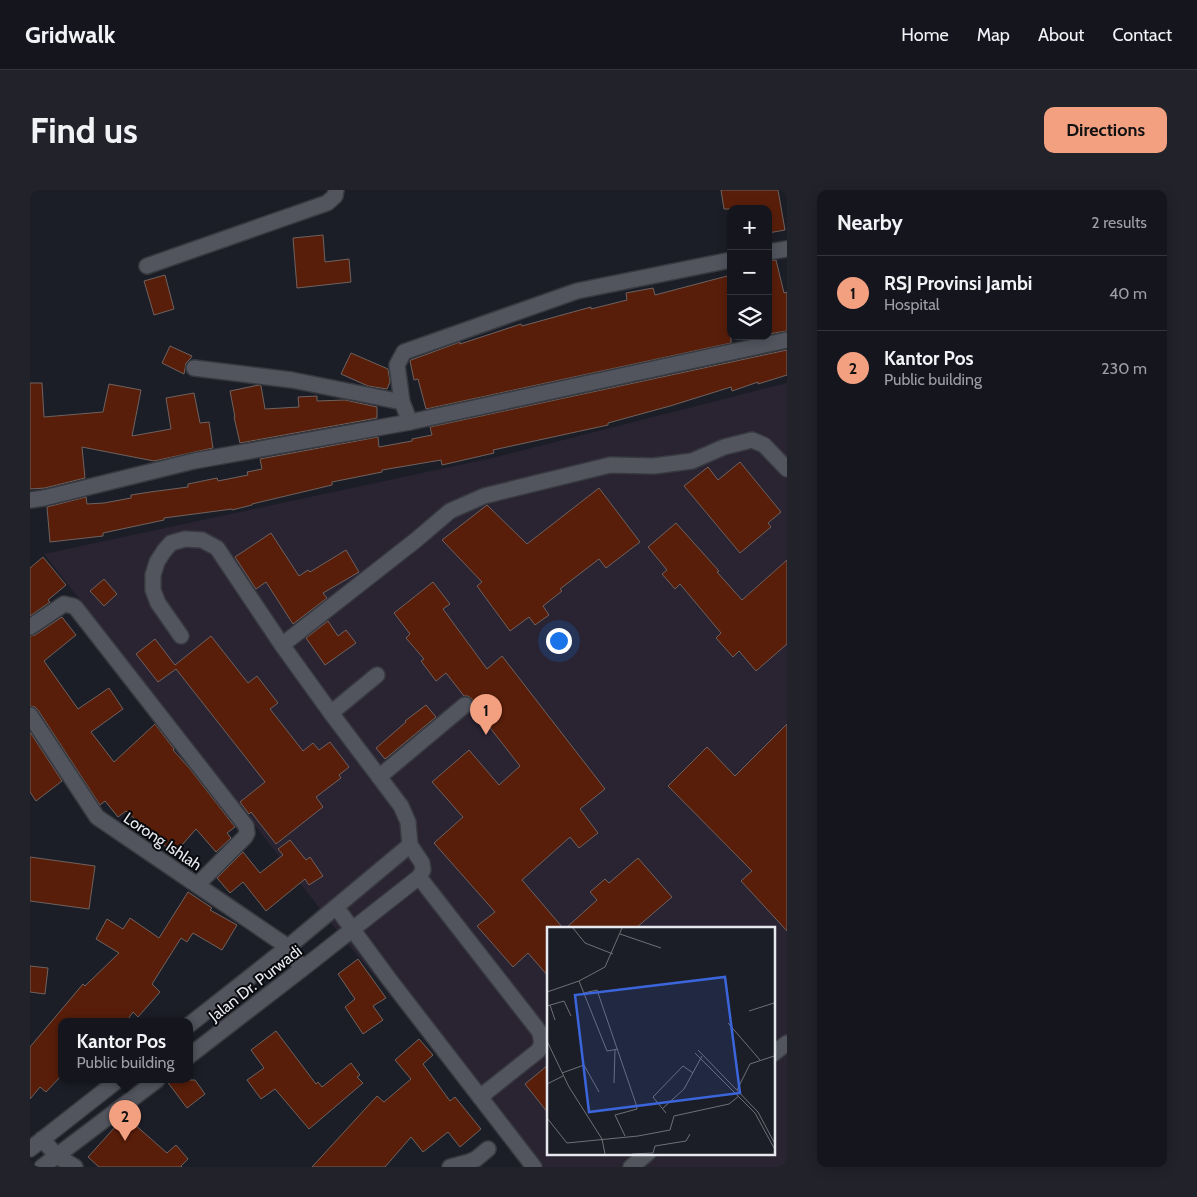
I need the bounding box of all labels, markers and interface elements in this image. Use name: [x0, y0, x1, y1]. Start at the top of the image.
text: Gridwalk: [25, 20, 115, 49]
text: Home: [901, 24, 949, 46]
text: Map: [977, 24, 1010, 46]
text: About: [1038, 24, 1084, 46]
text: Contact: [1112, 24, 1172, 46]
button: Directions: [1044, 107, 1167, 153]
text: Find us: [30, 109, 138, 152]
map controls: [727, 205, 772, 340]
button: +: [727, 205, 772, 250]
text: Nearby: [837, 210, 903, 235]
text: 2 results: [1091, 213, 1147, 232]
button: −: [727, 250, 772, 295]
text: RSJ Provinsi Jambi: [884, 272, 1032, 295]
text: 1: [850, 284, 856, 303]
text: 40 m: [1109, 284, 1147, 303]
button: layers: [727, 295, 772, 340]
text: Hospital: [884, 295, 940, 314]
text: Kantor Pos: [884, 347, 974, 370]
text: 2: [849, 359, 857, 378]
text: 230 m: [1101, 359, 1147, 378]
text: Public building: [884, 370, 982, 389]
your location: [546, 628, 572, 654]
pin: 1: [470, 694, 502, 735]
street label: Lorong Ishlah: [120, 808, 205, 875]
inset map: [547, 927, 774, 1154]
street label: Jalan Dr. Purwadi: [204, 941, 306, 1026]
popup: [58, 1018, 193, 1083]
text: Kantor Pos: [77, 1030, 166, 1053]
text: Public building: [77, 1053, 174, 1072]
pin: 2: [109, 1100, 141, 1141]

